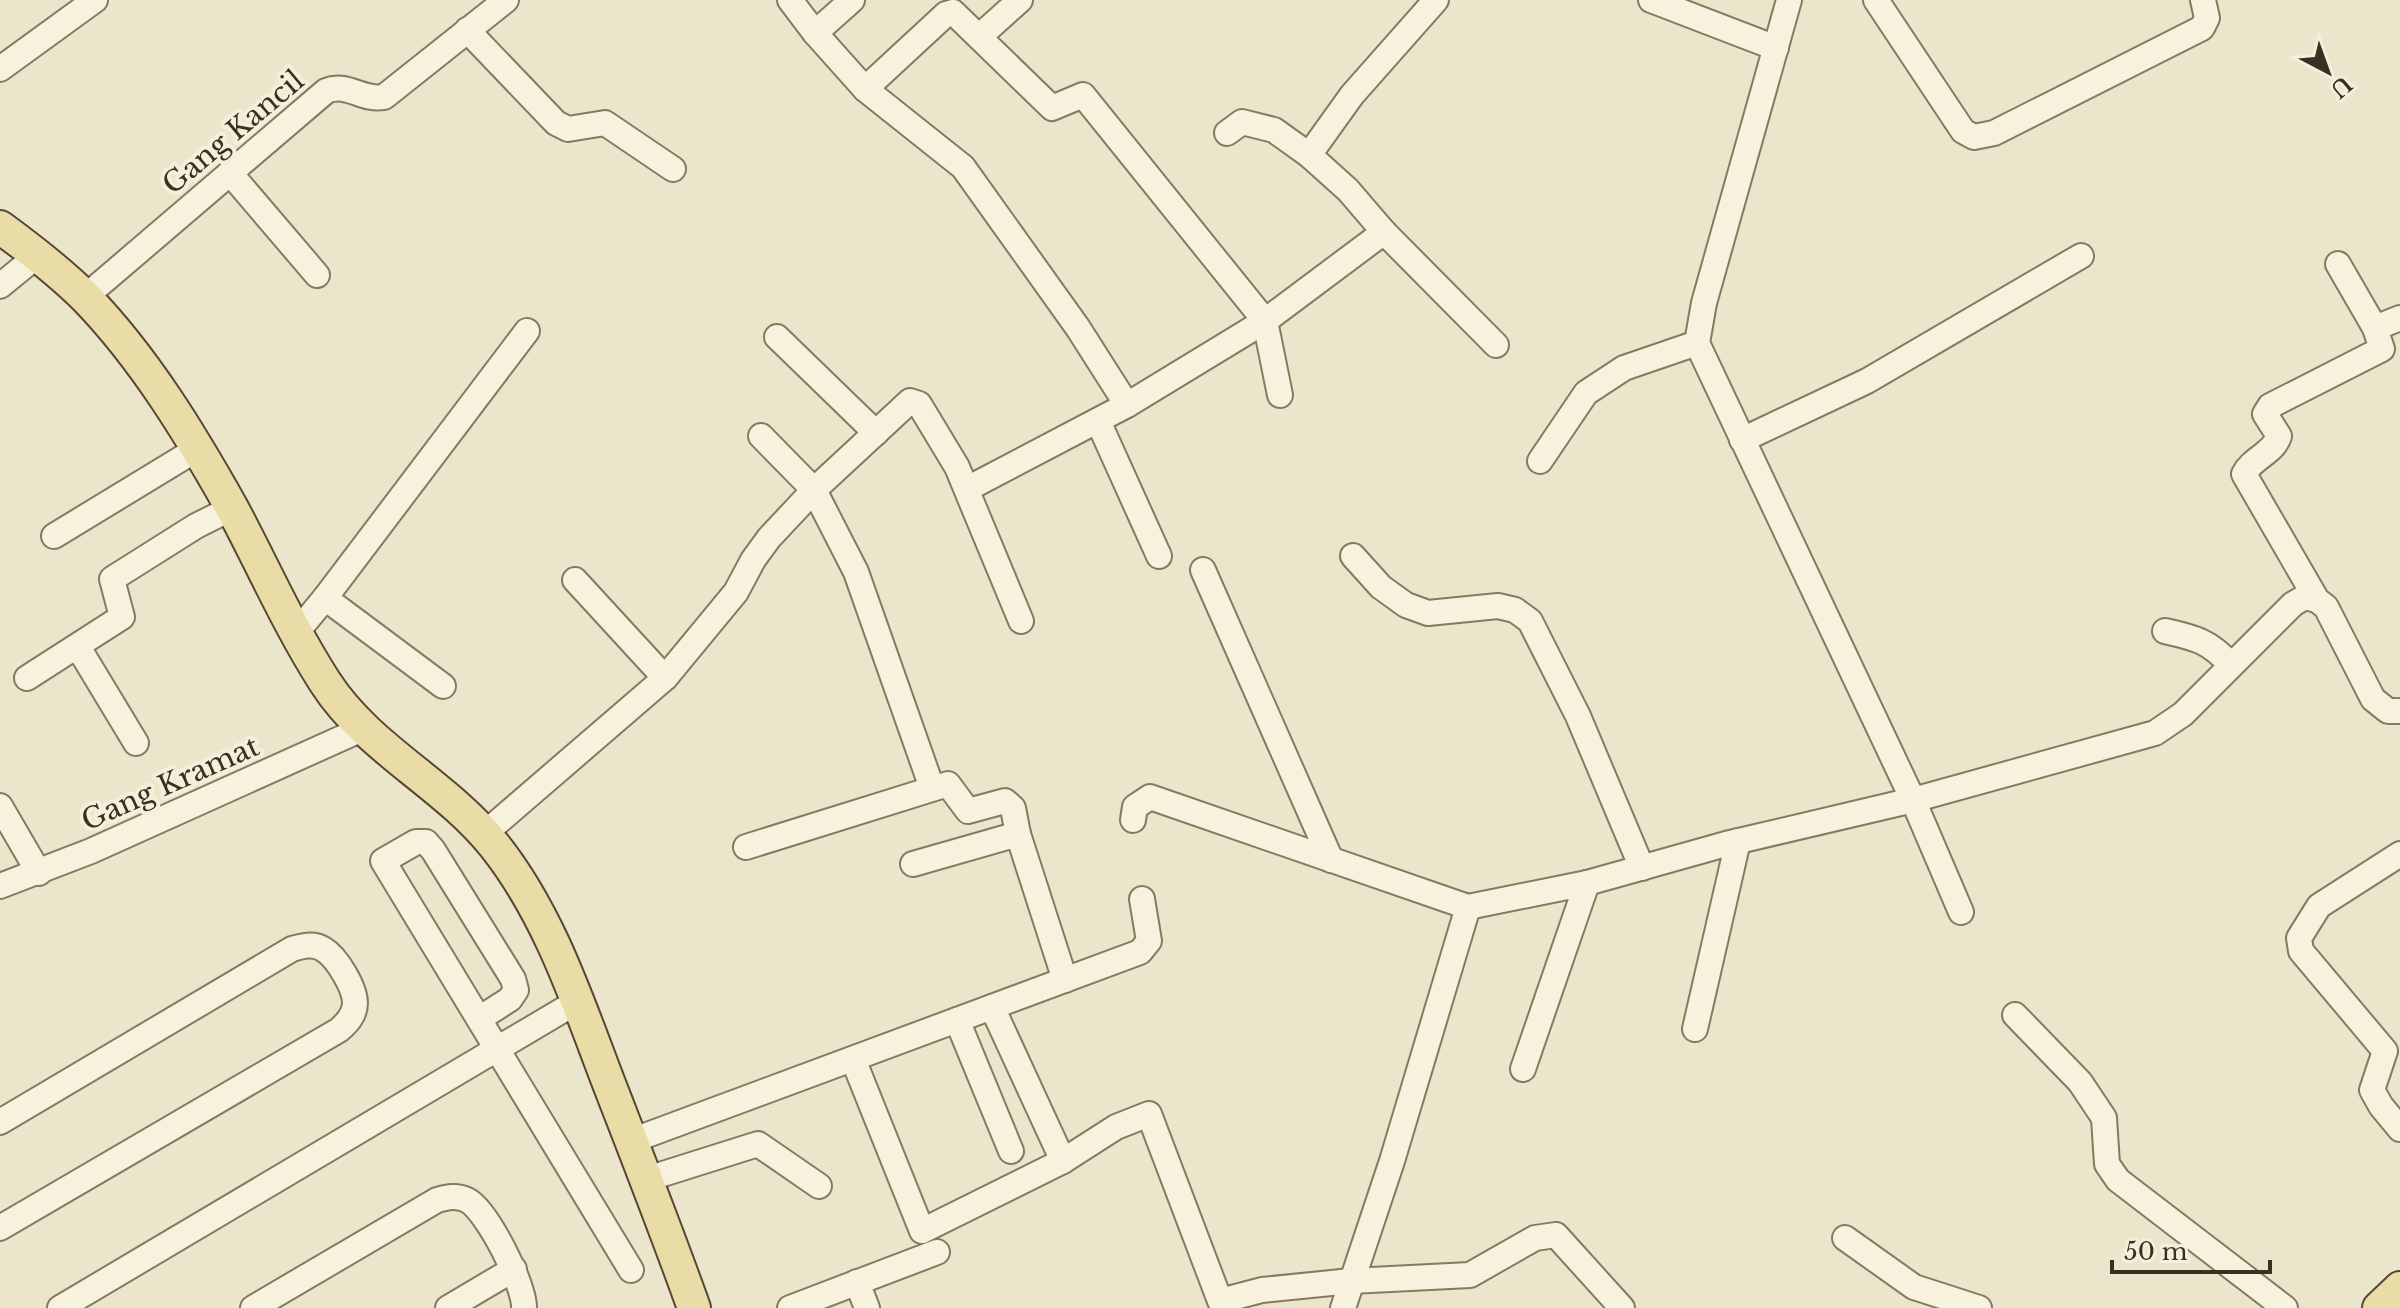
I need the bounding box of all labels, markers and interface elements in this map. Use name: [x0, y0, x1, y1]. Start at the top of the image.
north arrow: [2288, 32, 2368, 112]
street label: Gang Kancil: [155, 63, 311, 202]
text: U: [2324, 70, 2357, 104]
street label: Gang Kramat: [76, 729, 265, 838]
scale bar: [2112, 1224, 2270, 1274]
text: 50 m: [2124, 1237, 2188, 1266]

